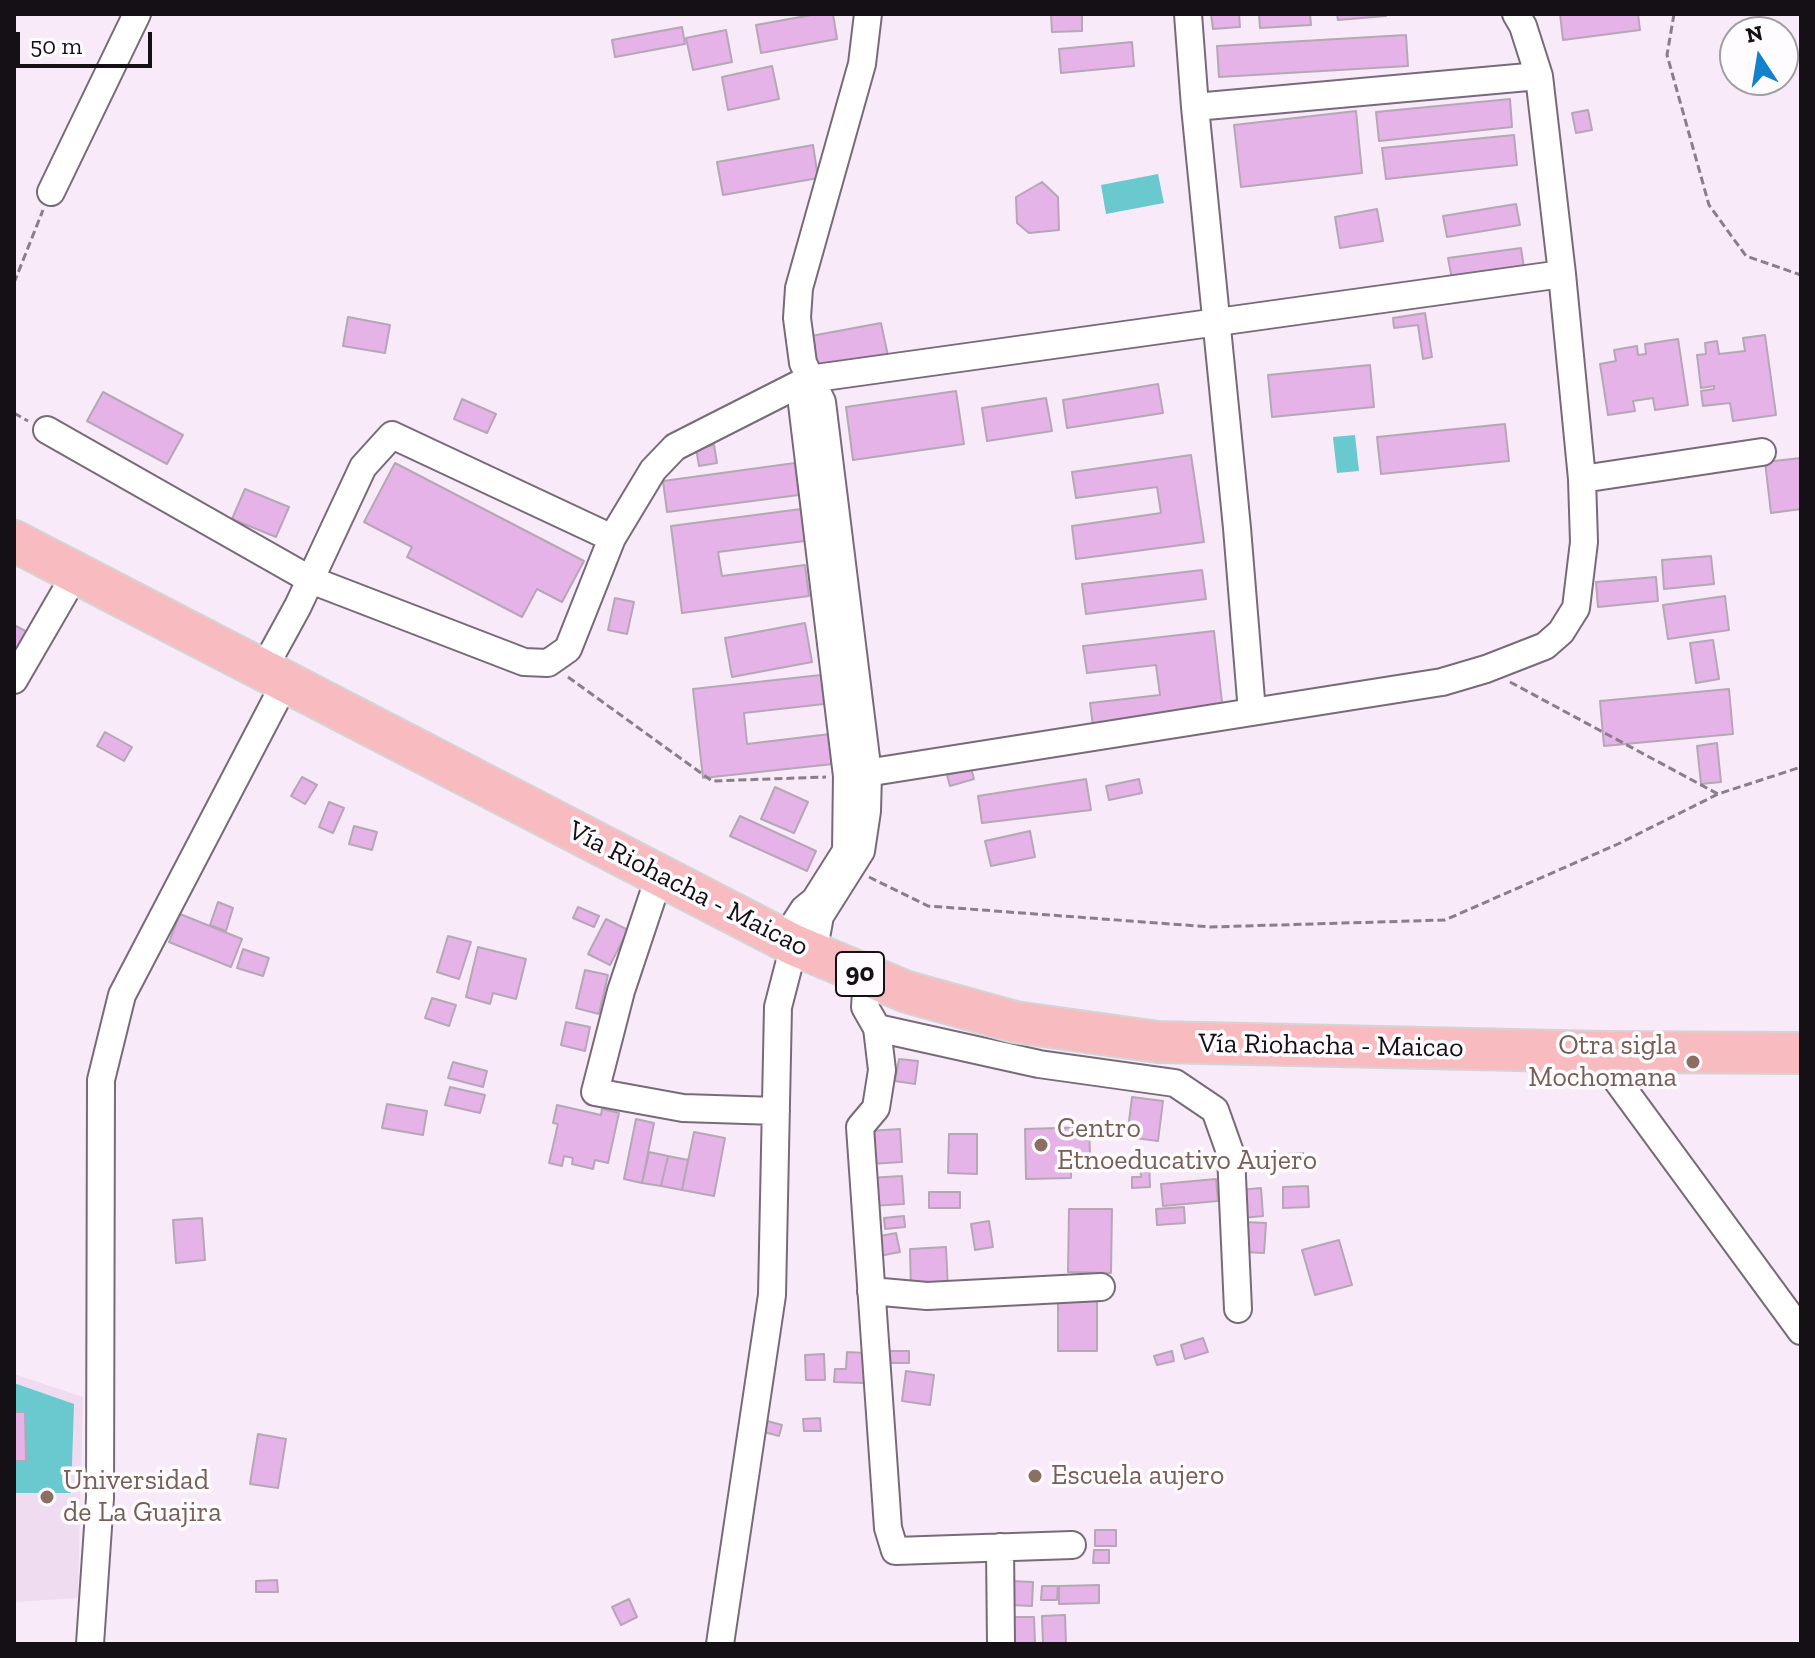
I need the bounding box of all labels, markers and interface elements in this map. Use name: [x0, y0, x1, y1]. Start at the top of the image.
scale bar: [20, 16, 156, 66]
north arrow: [1719, 16, 1799, 96]
text: N: [1743, 19, 1765, 49]
text: 50 m: [30, 31, 82, 60]
street label: Vía Riohacha - Maicao: [562, 814, 814, 964]
road number: 90: [836, 952, 884, 996]
street label: Vía Riohacha - Maicao: [1198, 1027, 1464, 1065]
place label: Otra sigla Mochomana: [1528, 1029, 1677, 1095]
marker: Otra sigla Mochomana: [1684, 1053, 1702, 1071]
place label: Centro Etnoeducativo Aujero: [1057, 1112, 1317, 1178]
marker: Centro Etnoeducativo Aujero: [1032, 1136, 1050, 1154]
place label: Escuela aujero: [1051, 1459, 1224, 1493]
place label: Universidad de La Guajira: [63, 1464, 222, 1530]
marker: Escuela aujero: [1026, 1467, 1044, 1485]
marker: Universidad de La Guajira: [38, 1488, 56, 1506]

